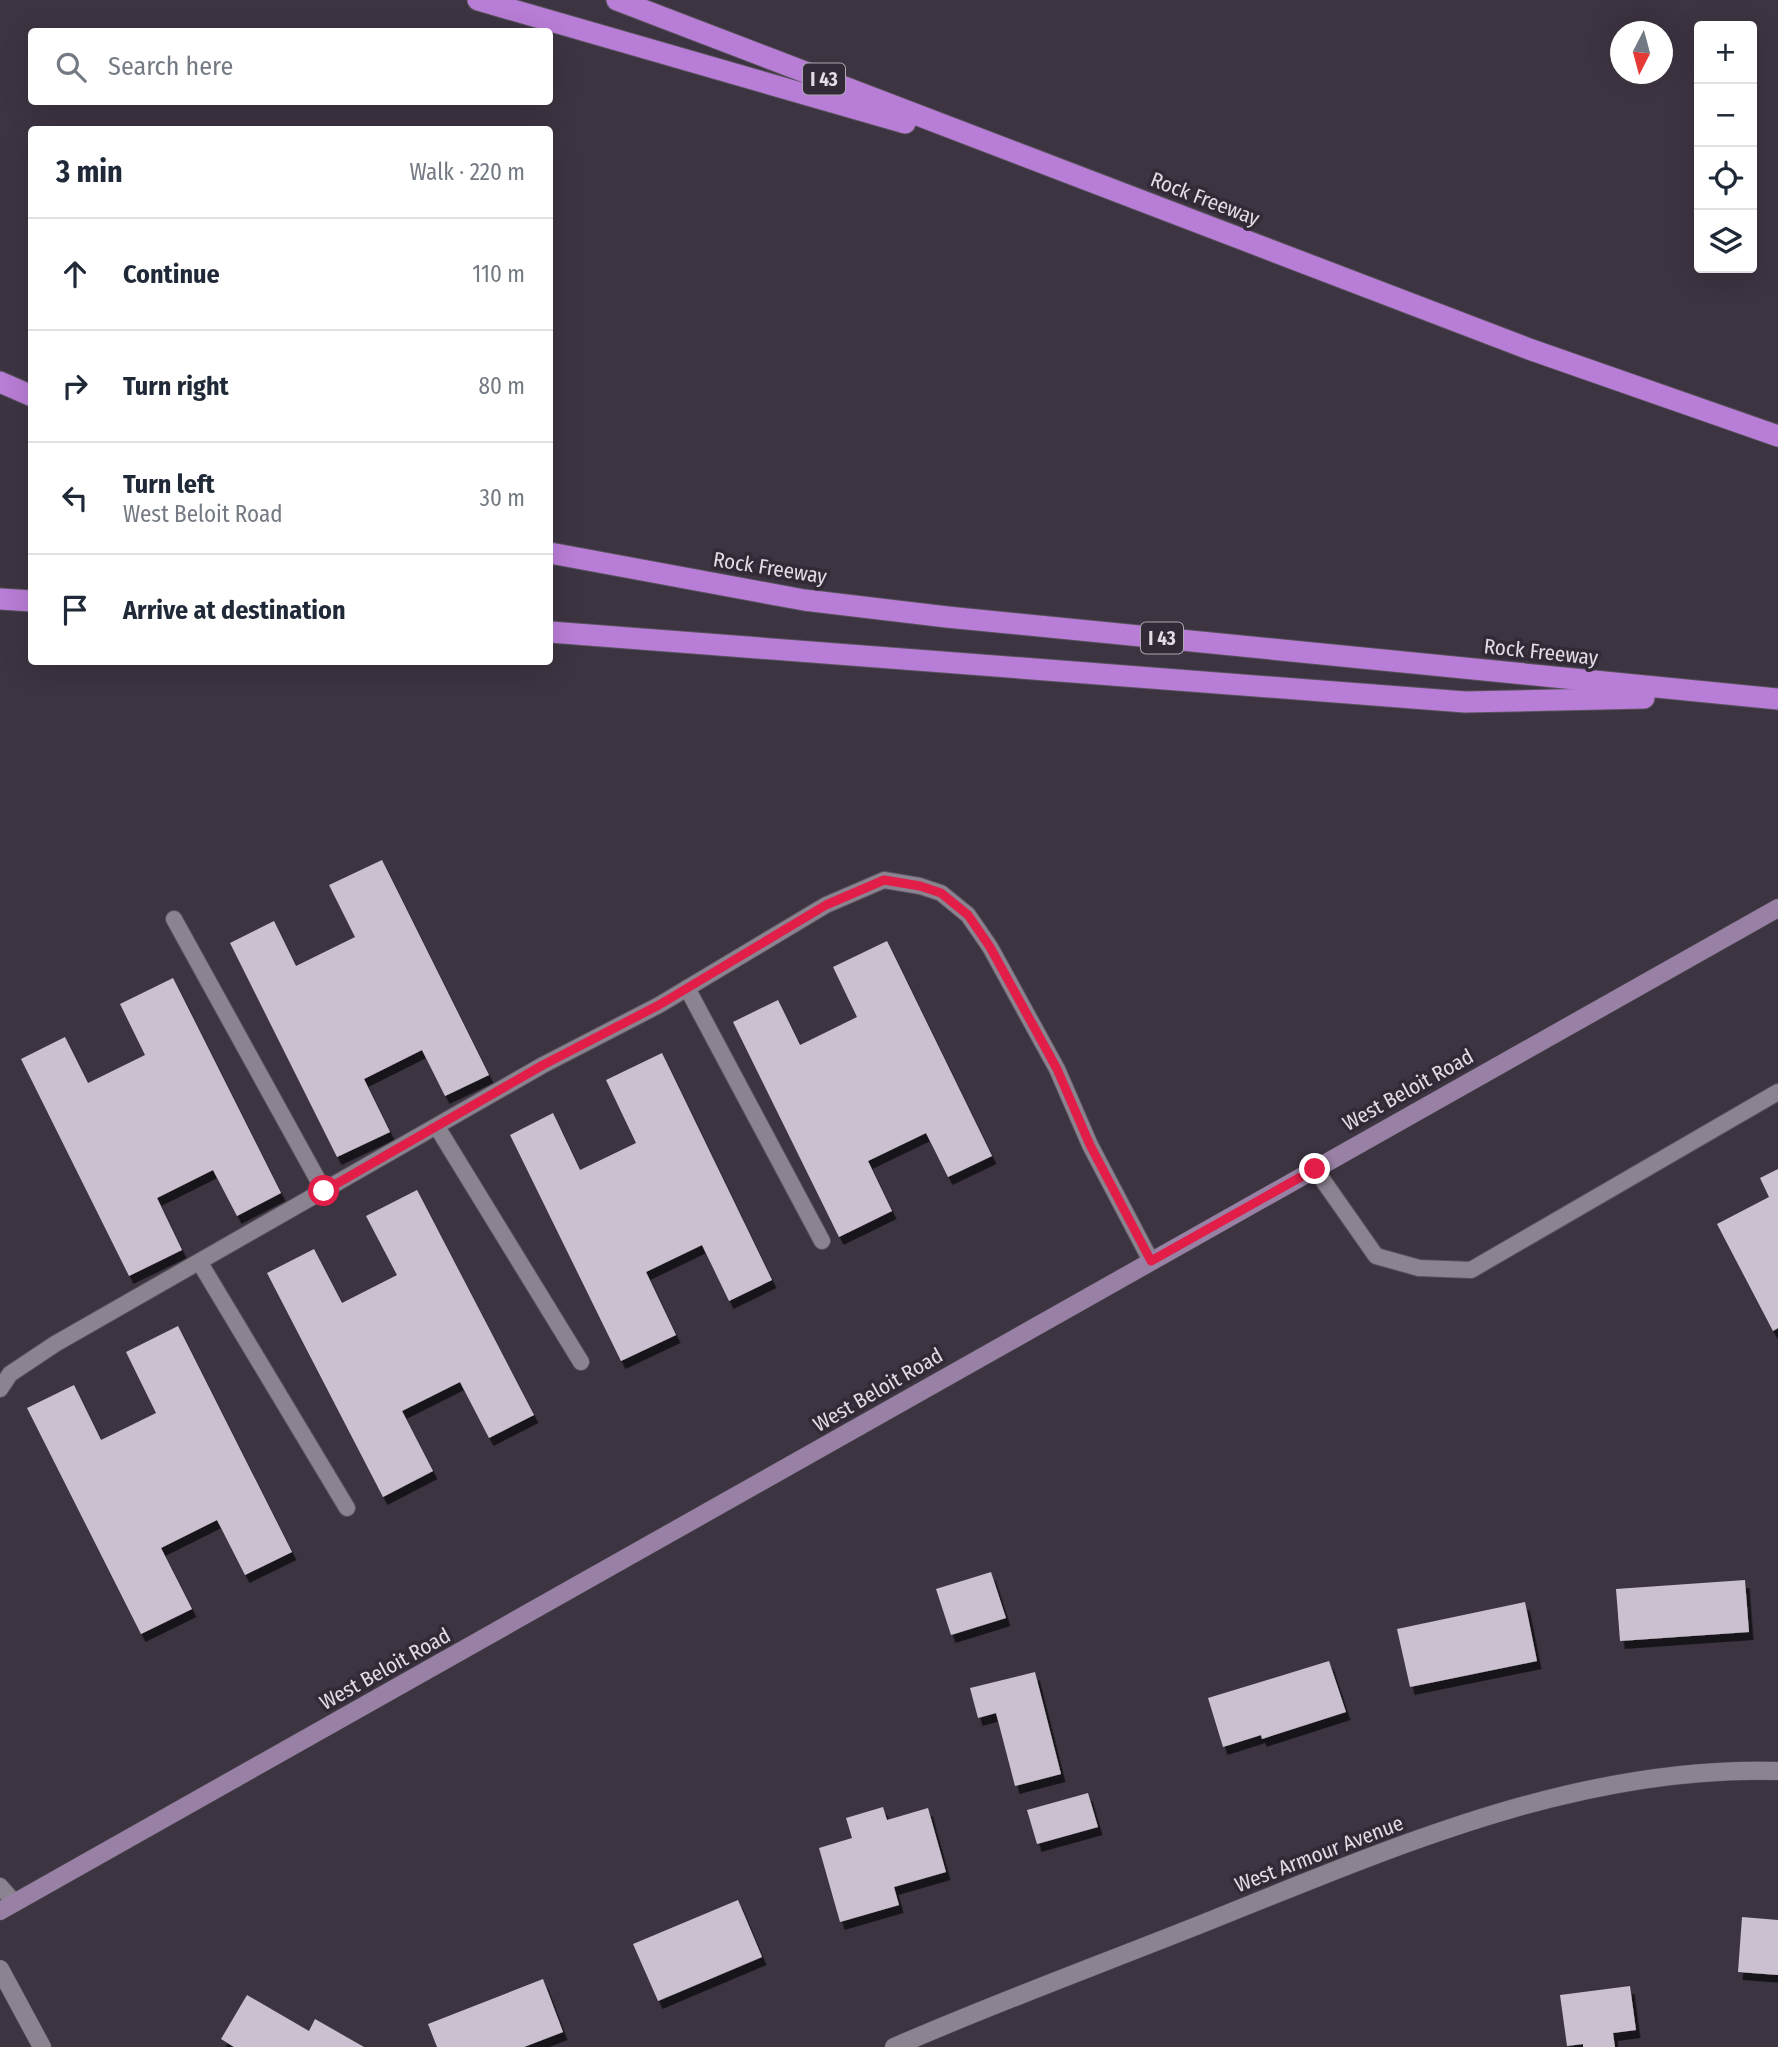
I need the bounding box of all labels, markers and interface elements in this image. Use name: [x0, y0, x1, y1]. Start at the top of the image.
north arrow: [1610, 21, 1673, 84]
map controls: [1694, 21, 1757, 273]
button: +: [1694, 21, 1757, 84]
search box: [28, 28, 553, 105]
icon: search: [52, 48, 90, 86]
text: Search here: [108, 51, 233, 82]
road number: I 43: [803, 64, 845, 94]
button: −: [1694, 84, 1757, 147]
button: locate: [1694, 147, 1757, 210]
text: 3 min: [56, 154, 123, 190]
text: Walk · 220 m: [410, 158, 525, 186]
street label: Rock Freeway: [1147, 166, 1264, 232]
button: layers: [1694, 210, 1757, 273]
icon: ahead: [56, 255, 94, 293]
text: Continue: [123, 259, 220, 290]
text: 110 m: [472, 260, 525, 288]
icon: right: [56, 367, 94, 405]
text: Turn right: [123, 371, 229, 402]
text: 80 m: [478, 372, 525, 400]
text: Turn left: [123, 469, 215, 500]
icon: left: [56, 479, 94, 517]
text: 30 m: [480, 484, 525, 512]
text: West Beloit Road: [123, 500, 283, 528]
street label: Rock Freeway: [711, 546, 829, 590]
icon: arrive: [56, 591, 94, 629]
text: Arrive at destination: [123, 595, 346, 626]
road number: I 43: [1141, 622, 1183, 653]
street label: Rock Freeway: [1483, 633, 1600, 671]
street label: West Beloit Road: [1338, 1043, 1478, 1137]
route end: [1299, 1153, 1330, 1184]
route start: [308, 1175, 339, 1206]
street label: West Beloit Road: [808, 1342, 948, 1438]
street label: West Beloit Road: [315, 1622, 455, 1716]
street label: West Armour Avenue: [1231, 1810, 1407, 1898]

